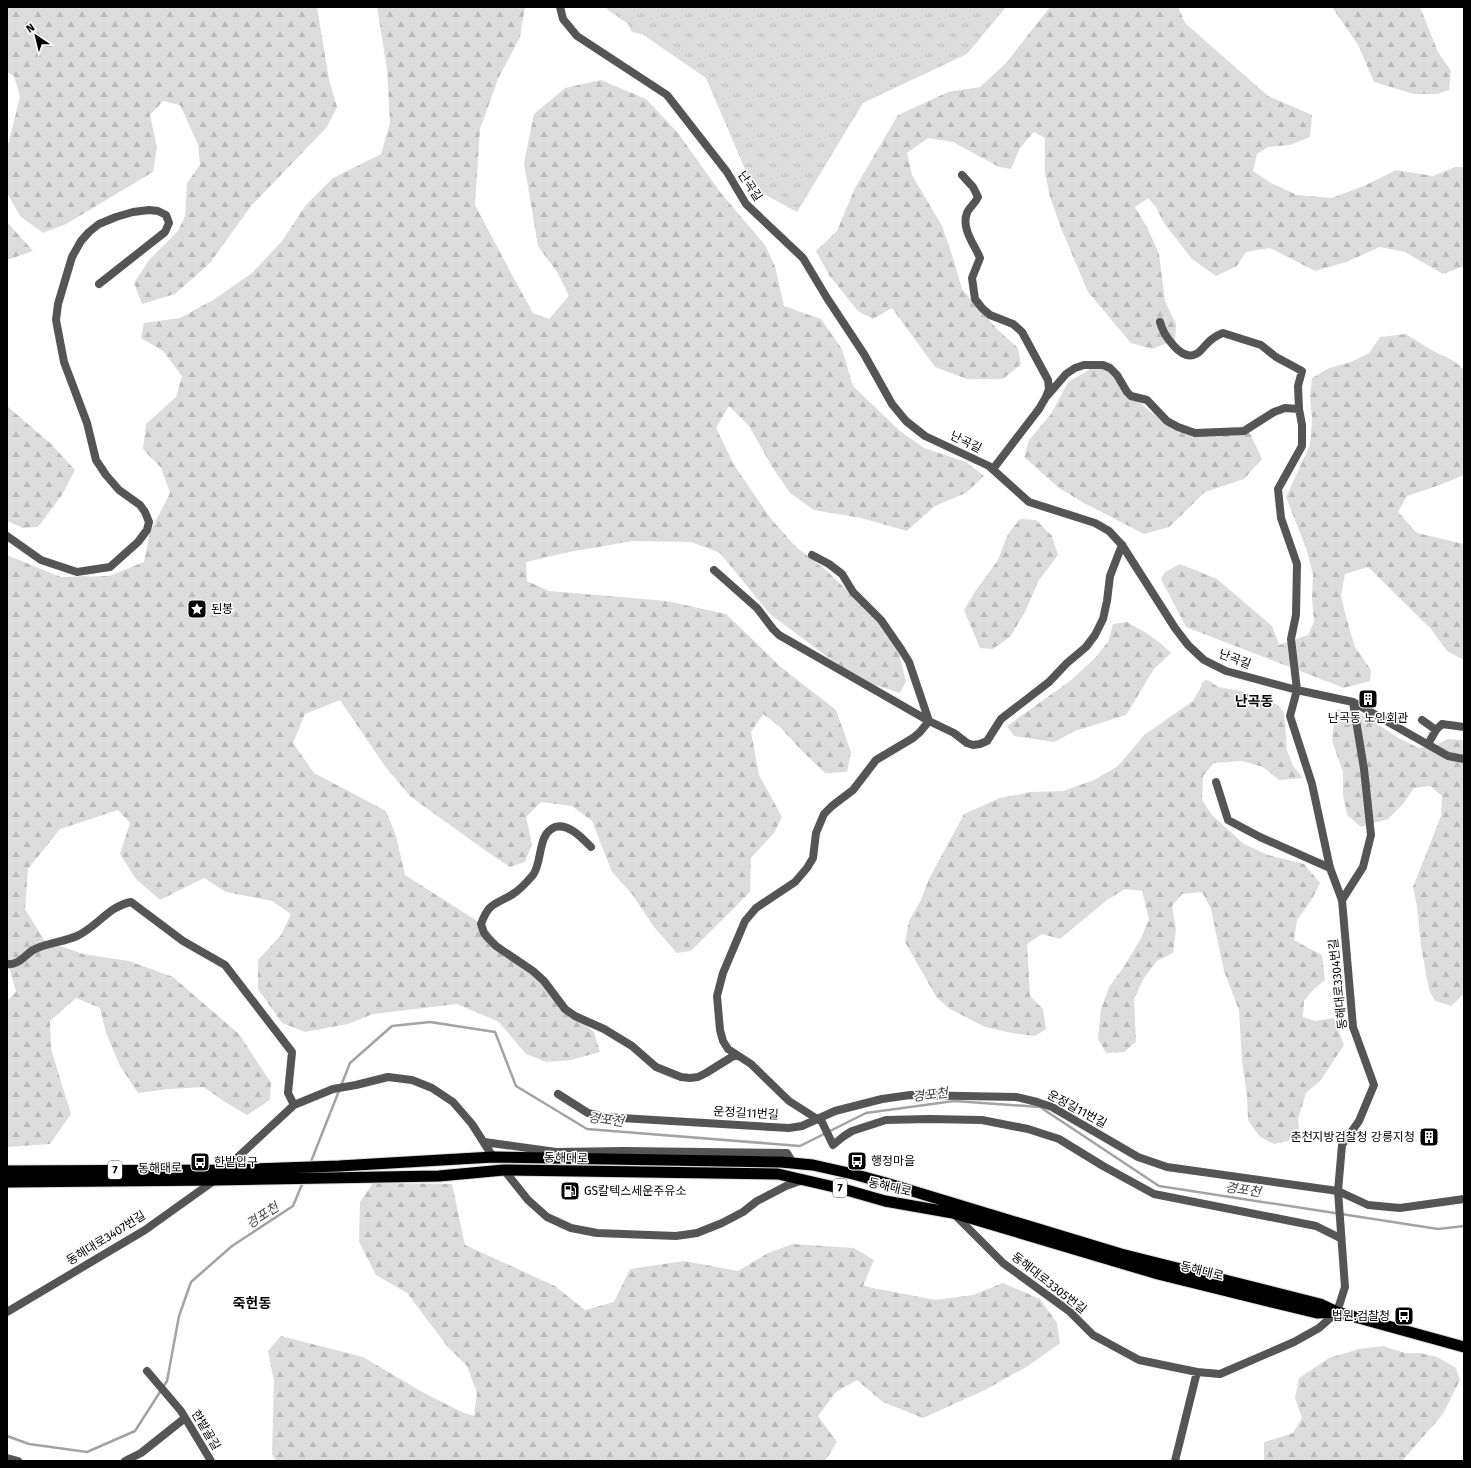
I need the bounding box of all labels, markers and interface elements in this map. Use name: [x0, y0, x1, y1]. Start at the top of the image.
north arrow: [16, 16, 56, 56]
text: N: [24, 21, 37, 36]
street label: 난곡길: [735, 168, 765, 204]
street label: 난곡길: [948, 428, 984, 456]
place icon: 된봉: [186, 598, 208, 620]
place label: 된봉: [211, 602, 233, 616]
street label: 난곡길: [1217, 647, 1253, 671]
building icon: 난곡동 노인회관: [1357, 688, 1379, 710]
district label: 난곡동: [1235, 693, 1273, 710]
place label: 난곡동 노인회관: [1328, 711, 1408, 725]
street label: 동해대로3304번길: [1326, 938, 1350, 1030]
water label: 경포천: [911, 1085, 950, 1104]
street label: 운정길11번길: [1045, 1087, 1109, 1131]
street label: 운정길11번길: [713, 1104, 779, 1122]
water label: 경포천: [587, 1110, 626, 1130]
building icon: 춘천지방검찰청 강릉지청: [1418, 1126, 1440, 1148]
place label: 춘천지방검찰청 강릉지청: [1290, 1130, 1415, 1144]
bus stop icon: 행정마을: [846, 1150, 868, 1172]
bus stop icon: 한밭입구: [189, 1151, 211, 1173]
street label: 동해대로: [544, 1151, 588, 1165]
place label: 행정마을: [871, 1154, 915, 1168]
place label: 한밭입구: [214, 1155, 258, 1169]
road number: 7: [108, 1161, 122, 1179]
street label: 동해대로: [138, 1161, 182, 1175]
street label: 동해대로: [867, 1175, 913, 1199]
road number: 7: [833, 1179, 847, 1197]
water label: 경포천: [1224, 1179, 1263, 1200]
fuel station icon: GS칼텍스세운주유소: [559, 1180, 581, 1202]
place label: GS칼텍스세운주유소: [584, 1184, 686, 1198]
water label: 경포천: [243, 1199, 282, 1231]
street label: 동해대로3407번길: [64, 1208, 148, 1268]
street label: 동해대로3305번길: [1009, 1249, 1089, 1317]
street label: 동해대로: [1179, 1259, 1225, 1283]
district label: 죽헌동: [233, 1295, 271, 1312]
bus stop icon: 법원.검찰청: [1393, 1305, 1415, 1327]
place label: 법원.검찰청: [1332, 1309, 1390, 1323]
street label: 한밭골길: [189, 1407, 223, 1453]

